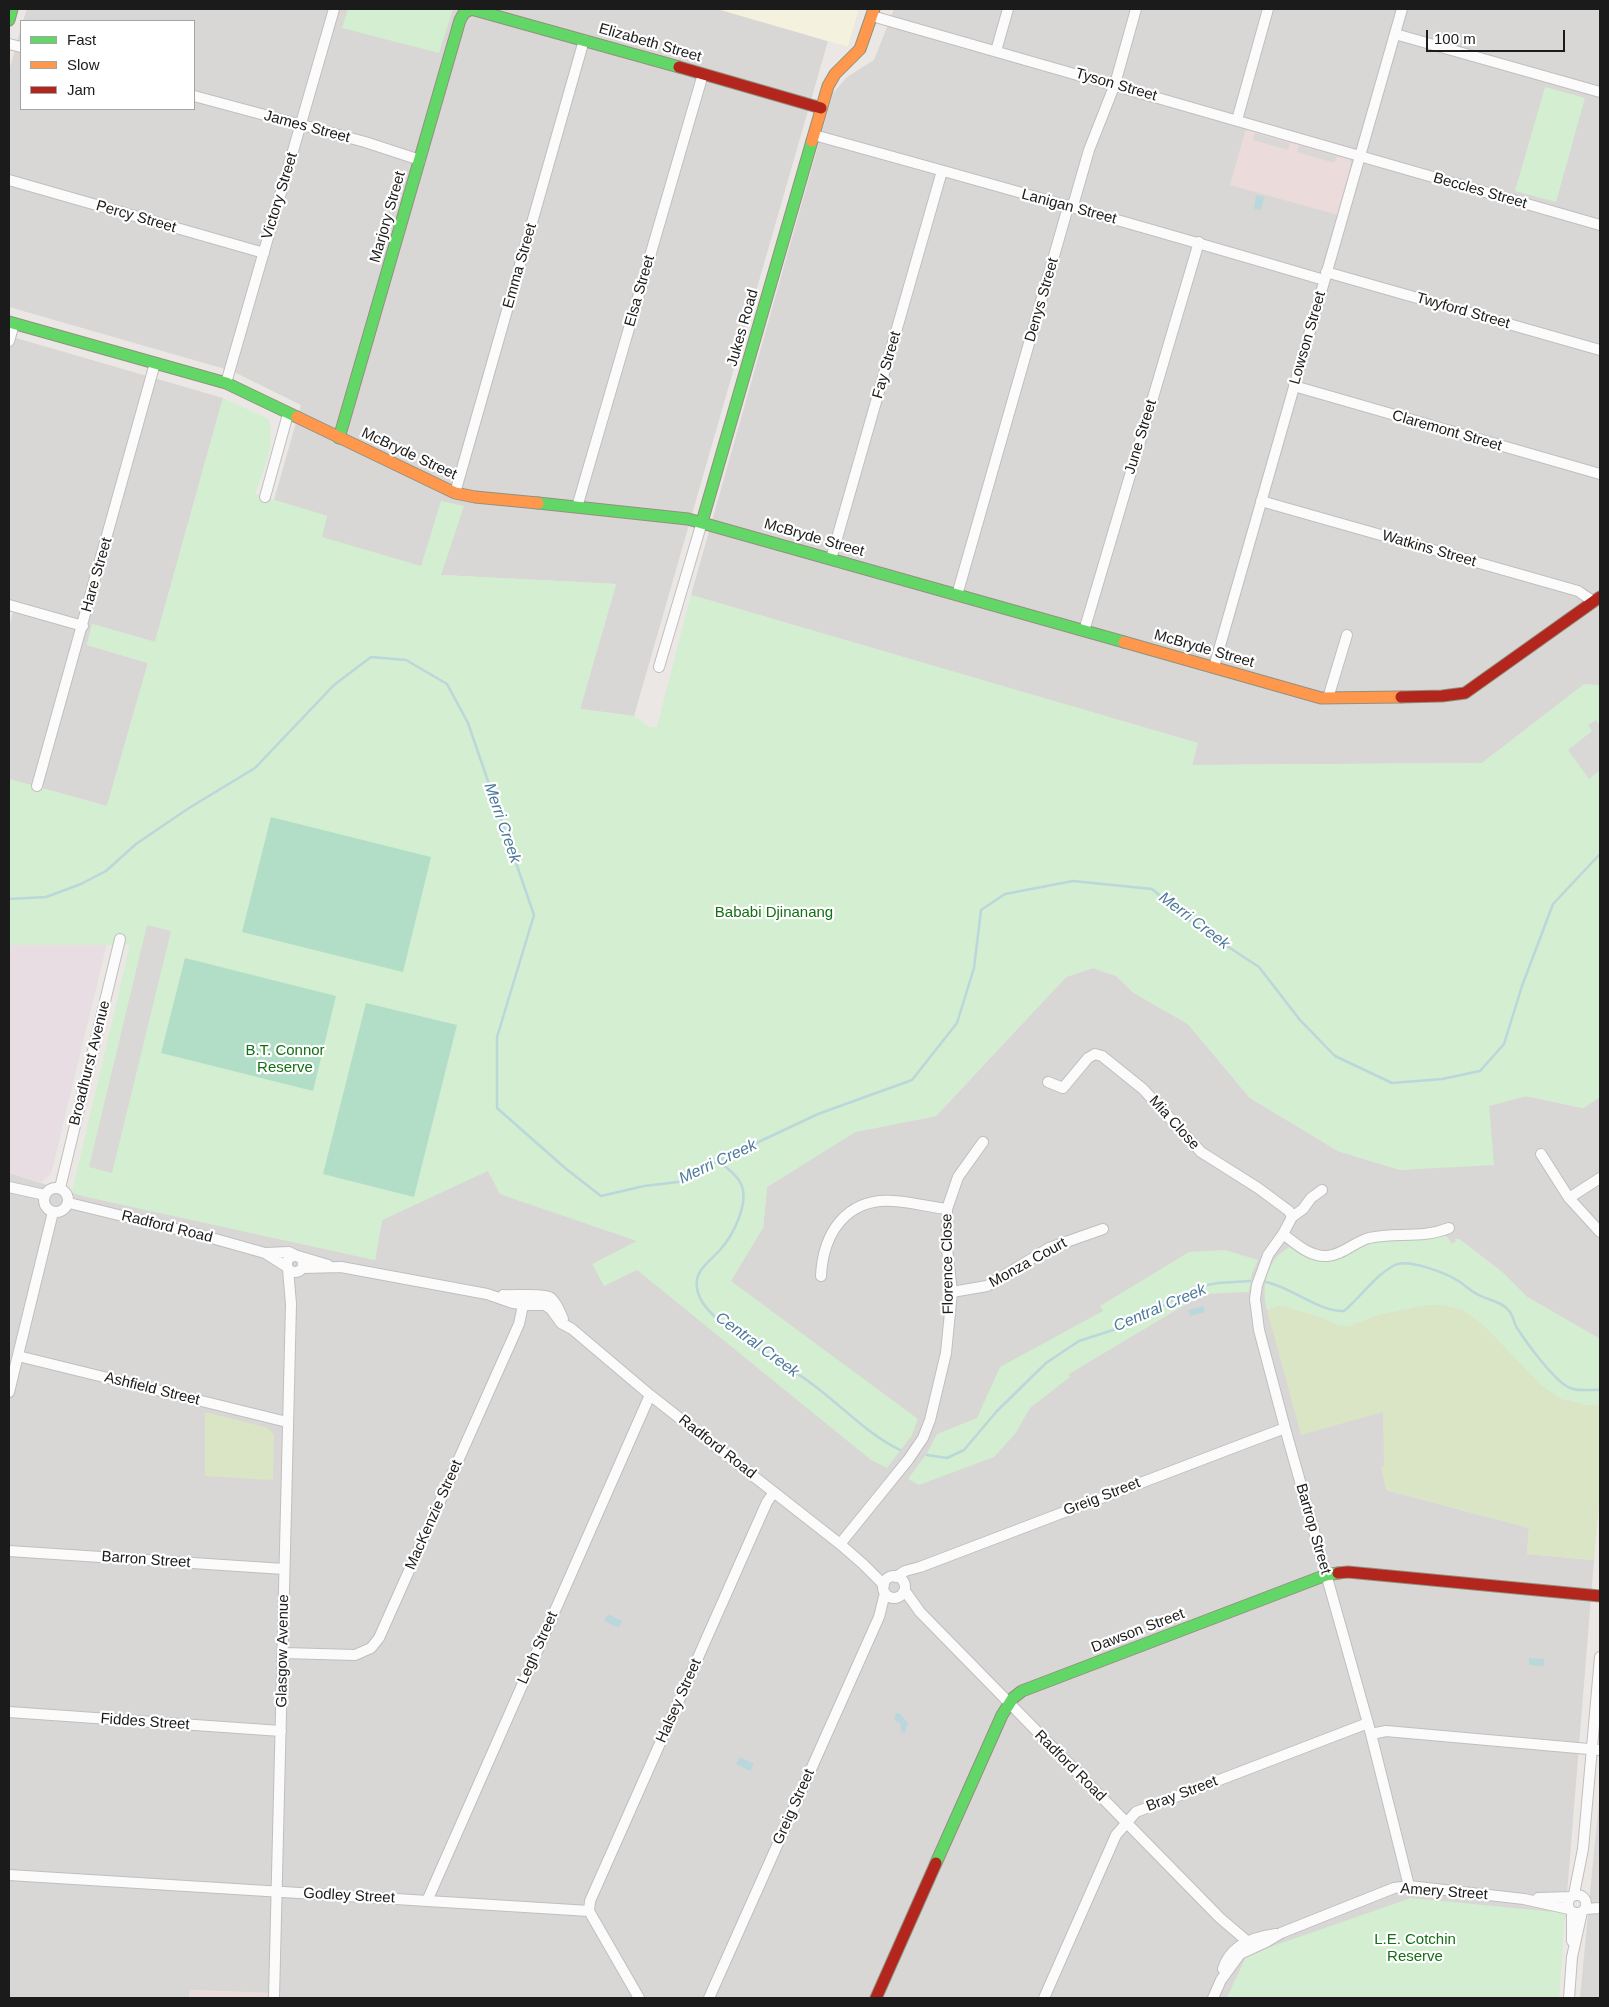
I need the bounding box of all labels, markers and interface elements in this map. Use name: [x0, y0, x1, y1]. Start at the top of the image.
legend: [20, 20, 195, 110]
street label: Elizabeth Street: [597, 20, 703, 66]
scale bar: [1429, 20, 1568, 52]
text: 100 m: [1434, 30, 1476, 47]
text: Fast: [67, 31, 96, 48]
text: Slow: [67, 56, 100, 73]
street label: Tyson Street: [1073, 65, 1159, 105]
text: Jam: [67, 81, 95, 98]
street label: James Street: [262, 107, 352, 147]
street label: Victory Street: [258, 150, 302, 242]
street label: Marjory Street: [366, 169, 410, 265]
street label: Beccles Street: [1431, 169, 1529, 213]
street label: Lanigan Street: [1020, 186, 1118, 228]
street label: Percy Street: [94, 197, 178, 237]
street label: Emma Street: [499, 221, 541, 311]
street label: Elsa Street: [621, 253, 659, 329]
street label: Denys Street: [1021, 256, 1063, 344]
street label: Jukes Road: [723, 287, 763, 369]
street label: Lowson Street: [1286, 289, 1330, 387]
street label: Twyford Street: [1414, 289, 1512, 333]
street label: Fay Street: [869, 329, 905, 401]
street label: June Street: [1121, 398, 1161, 476]
street label: Claremont Street: [1390, 407, 1504, 455]
street label: McBryde Street: [358, 424, 460, 484]
street label: McBryde Street: [762, 515, 866, 561]
street label: Watkins Street: [1380, 527, 1478, 571]
street label: Hare Street: [78, 536, 116, 614]
street label: McBryde Street: [1152, 626, 1256, 672]
water label: Merri Creek: [479, 780, 525, 866]
water label: Merri Creek: [1155, 888, 1233, 954]
park label: Bababi Djinanang: [715, 904, 833, 922]
street label: Broadhurst Avenue: [66, 999, 114, 1127]
park label: B.T. Connor Reserve: [245, 1042, 325, 1077]
street label: Mia Close: [1145, 1092, 1203, 1154]
water label: Merri Creek: [676, 1136, 760, 1188]
street label: Radford Road: [120, 1207, 214, 1247]
street label: Florence Close: [938, 1213, 958, 1315]
street label: Monza Court: [986, 1234, 1070, 1292]
water label: Central Creek: [1111, 1280, 1209, 1336]
water label: Central Creek: [711, 1308, 803, 1382]
street label: Ashfield Street: [102, 1368, 202, 1410]
street label: Radford Road: [675, 1411, 759, 1483]
street label: MacKenzie Street: [402, 1457, 466, 1573]
street label: Greig Street: [1061, 1474, 1143, 1520]
street label: Bartrop Street: [1291, 1482, 1335, 1576]
street label: Barron Street: [101, 1548, 191, 1572]
street label: Glasgow Avenue: [273, 1594, 293, 1708]
street label: Dawson Street: [1089, 1605, 1187, 1657]
street label: Legh Street: [514, 1609, 562, 1687]
street label: Halsey Street: [652, 1656, 706, 1746]
street label: Fiddes Street: [100, 1710, 190, 1734]
street label: Radford Road: [1031, 1727, 1109, 1805]
street label: Greig Street: [769, 1766, 819, 1848]
street label: Bray Street: [1144, 1772, 1220, 1816]
street label: Amery Street: [1400, 1880, 1488, 1904]
street label: Godley Street: [303, 1885, 395, 1907]
park label: L.E. Cotchin Reserve: [1374, 1931, 1456, 1966]

